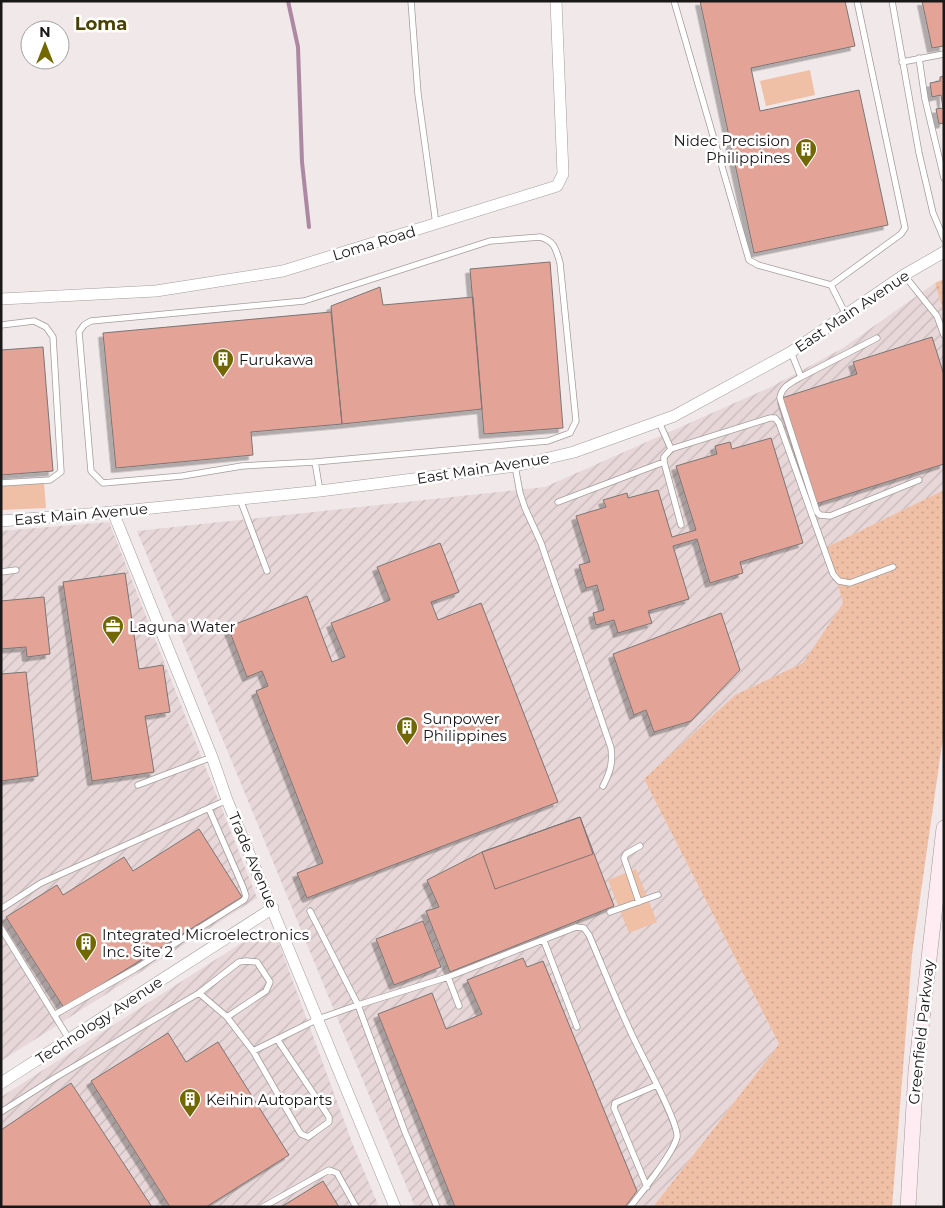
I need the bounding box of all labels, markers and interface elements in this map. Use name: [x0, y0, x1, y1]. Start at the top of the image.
district label: Loma: [75, 13, 127, 35]
north arrow: [20, 20, 70, 70]
text: N: [39, 23, 51, 41]
place label: Nidec Precision Philippines: [674, 131, 790, 167]
building icon: Nidec Precision Philippines: [794, 137, 818, 168]
street label: Loma Road: [330, 221, 418, 265]
street label: East Main Avenue: [791, 266, 913, 356]
building icon: Furukawa: [211, 347, 235, 378]
place label: Furukawa: [239, 350, 314, 369]
street label: East Main Avenue: [415, 448, 551, 488]
street label: East Main Avenue: [13, 499, 149, 529]
office icon: Laguna Water: [101, 614, 125, 645]
place label: Laguna Water: [129, 617, 236, 636]
place label: Sunpower Philippines: [423, 709, 507, 745]
building icon: Sunpower Philippines: [395, 715, 419, 746]
street label: Trade Avenue: [224, 809, 282, 911]
place label: Integrated Microelectronics Inc. Site 2: [102, 925, 309, 961]
building icon: Integrated Microelectronics Inc. Site 2: [74, 931, 98, 962]
street label: Greenfield Parkway: [904, 958, 938, 1105]
street label: Technology Avenue: [32, 972, 166, 1068]
building icon: Keihin Autoparts: [178, 1087, 202, 1118]
place label: Keihin Autoparts: [206, 1090, 332, 1109]

